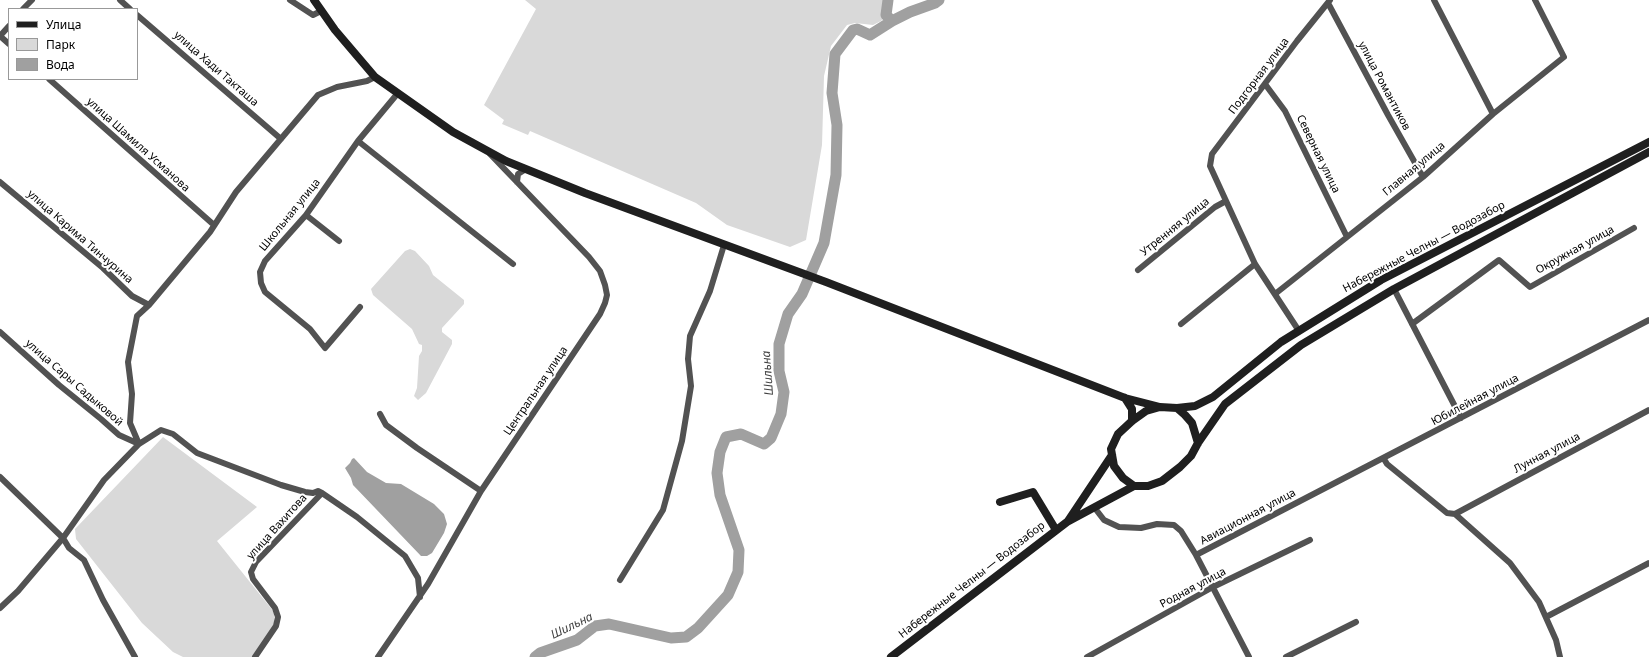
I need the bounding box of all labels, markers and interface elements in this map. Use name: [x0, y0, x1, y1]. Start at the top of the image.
legend: [8, 8, 138, 80]
text: Улица: [46, 16, 81, 33]
street label: улица Хади Такташа: [171, 29, 261, 109]
street label: Подгорная улица: [1226, 35, 1292, 117]
text: Парк: [46, 36, 75, 53]
street label: улица Романтиков: [1355, 39, 1413, 133]
text: Вода: [46, 56, 75, 73]
street label: улица Шамиля Усманова: [84, 95, 192, 195]
street label: Северная улица: [1293, 113, 1343, 195]
street label: Главная улица: [1380, 139, 1448, 199]
street label: Школьная улица: [257, 176, 323, 254]
street label: улица Карима Тинчурина: [24, 188, 136, 286]
street label: Утренняя улица: [1138, 195, 1212, 259]
street label: Набережные Челны — Водозабор: [1341, 199, 1507, 295]
street label: Окружная улица: [1533, 223, 1617, 277]
street label: улица Сары Садыковой: [22, 337, 126, 429]
street label: Центральная улица: [501, 344, 571, 438]
water label: Шильна: [759, 350, 777, 396]
street label: Юбилейная улица: [1429, 371, 1521, 429]
street label: Лунная улица: [1512, 430, 1582, 476]
street label: Авиационная улица: [1198, 486, 1298, 548]
street label: улица Вахитова: [244, 492, 310, 562]
street label: Набережные Челны — Водозабор: [896, 519, 1048, 641]
street label: Родная улица: [1158, 565, 1228, 611]
water label: Шильна: [549, 610, 595, 642]

